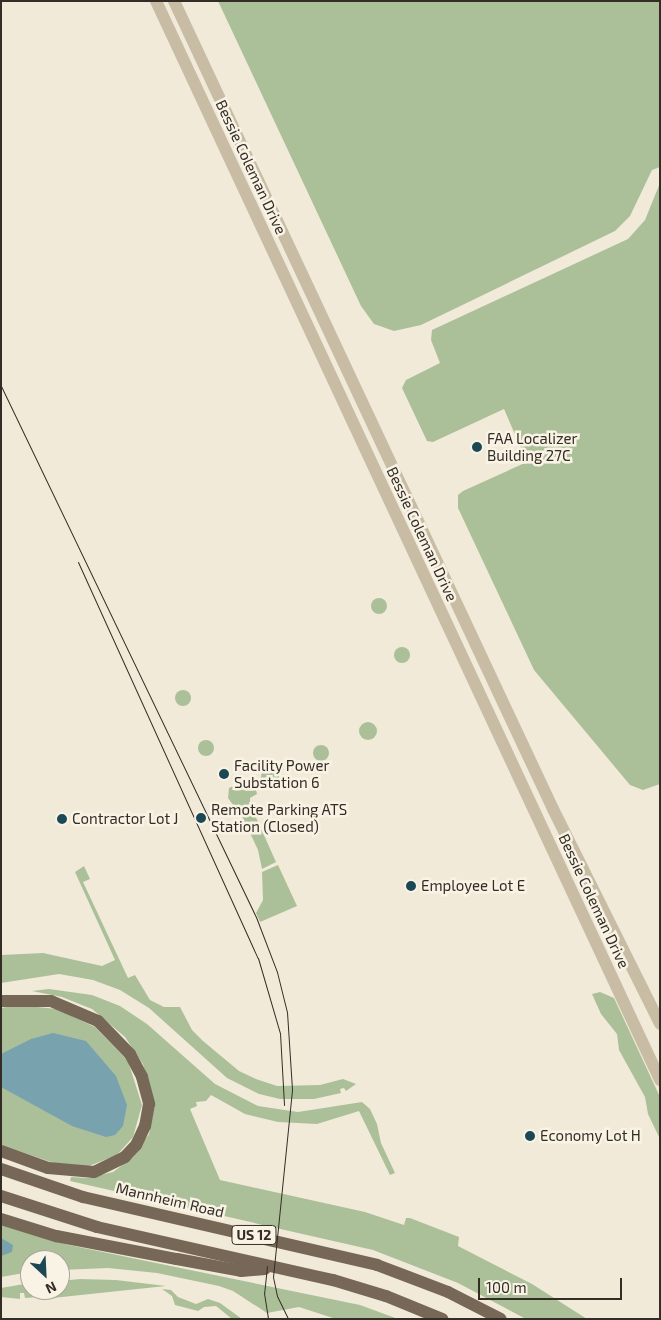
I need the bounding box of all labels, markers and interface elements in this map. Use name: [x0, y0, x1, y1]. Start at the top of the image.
street label: Bessie Coleman Drive: [212, 97, 290, 237]
place label: FAA Localizer Building 27C: [487, 429, 578, 464]
marker: FAA Localizer Building 27C: [471, 441, 483, 453]
street label: Bessie Coleman Drive: [383, 464, 461, 604]
place label: Facility Power Substation 6: [234, 756, 330, 791]
marker: Facility Power Substation 6: [218, 768, 230, 780]
place label: Remote Parking ATS Station (Closed): [211, 800, 347, 835]
place label: Contractor Lot J: [72, 810, 179, 828]
marker: Remote Parking ATS Station (Closed): [195, 812, 207, 824]
marker: Contractor Lot J: [56, 813, 68, 825]
street label: Bessie Coleman Drive: [555, 831, 633, 971]
place label: Employee Lot E: [421, 877, 525, 895]
marker: Employee Lot E: [405, 880, 417, 892]
place label: Economy Lot H: [540, 1127, 641, 1145]
marker: Economy Lot H: [524, 1130, 536, 1142]
street label: Mannheim Road: [114, 1179, 226, 1221]
road number: US 12: [230, 1224, 278, 1246]
north arrow: [20, 1250, 70, 1300]
scale bar: [481, 1268, 625, 1300]
text: N: [43, 1278, 59, 1298]
text: 100 m: [486, 1278, 527, 1296]

